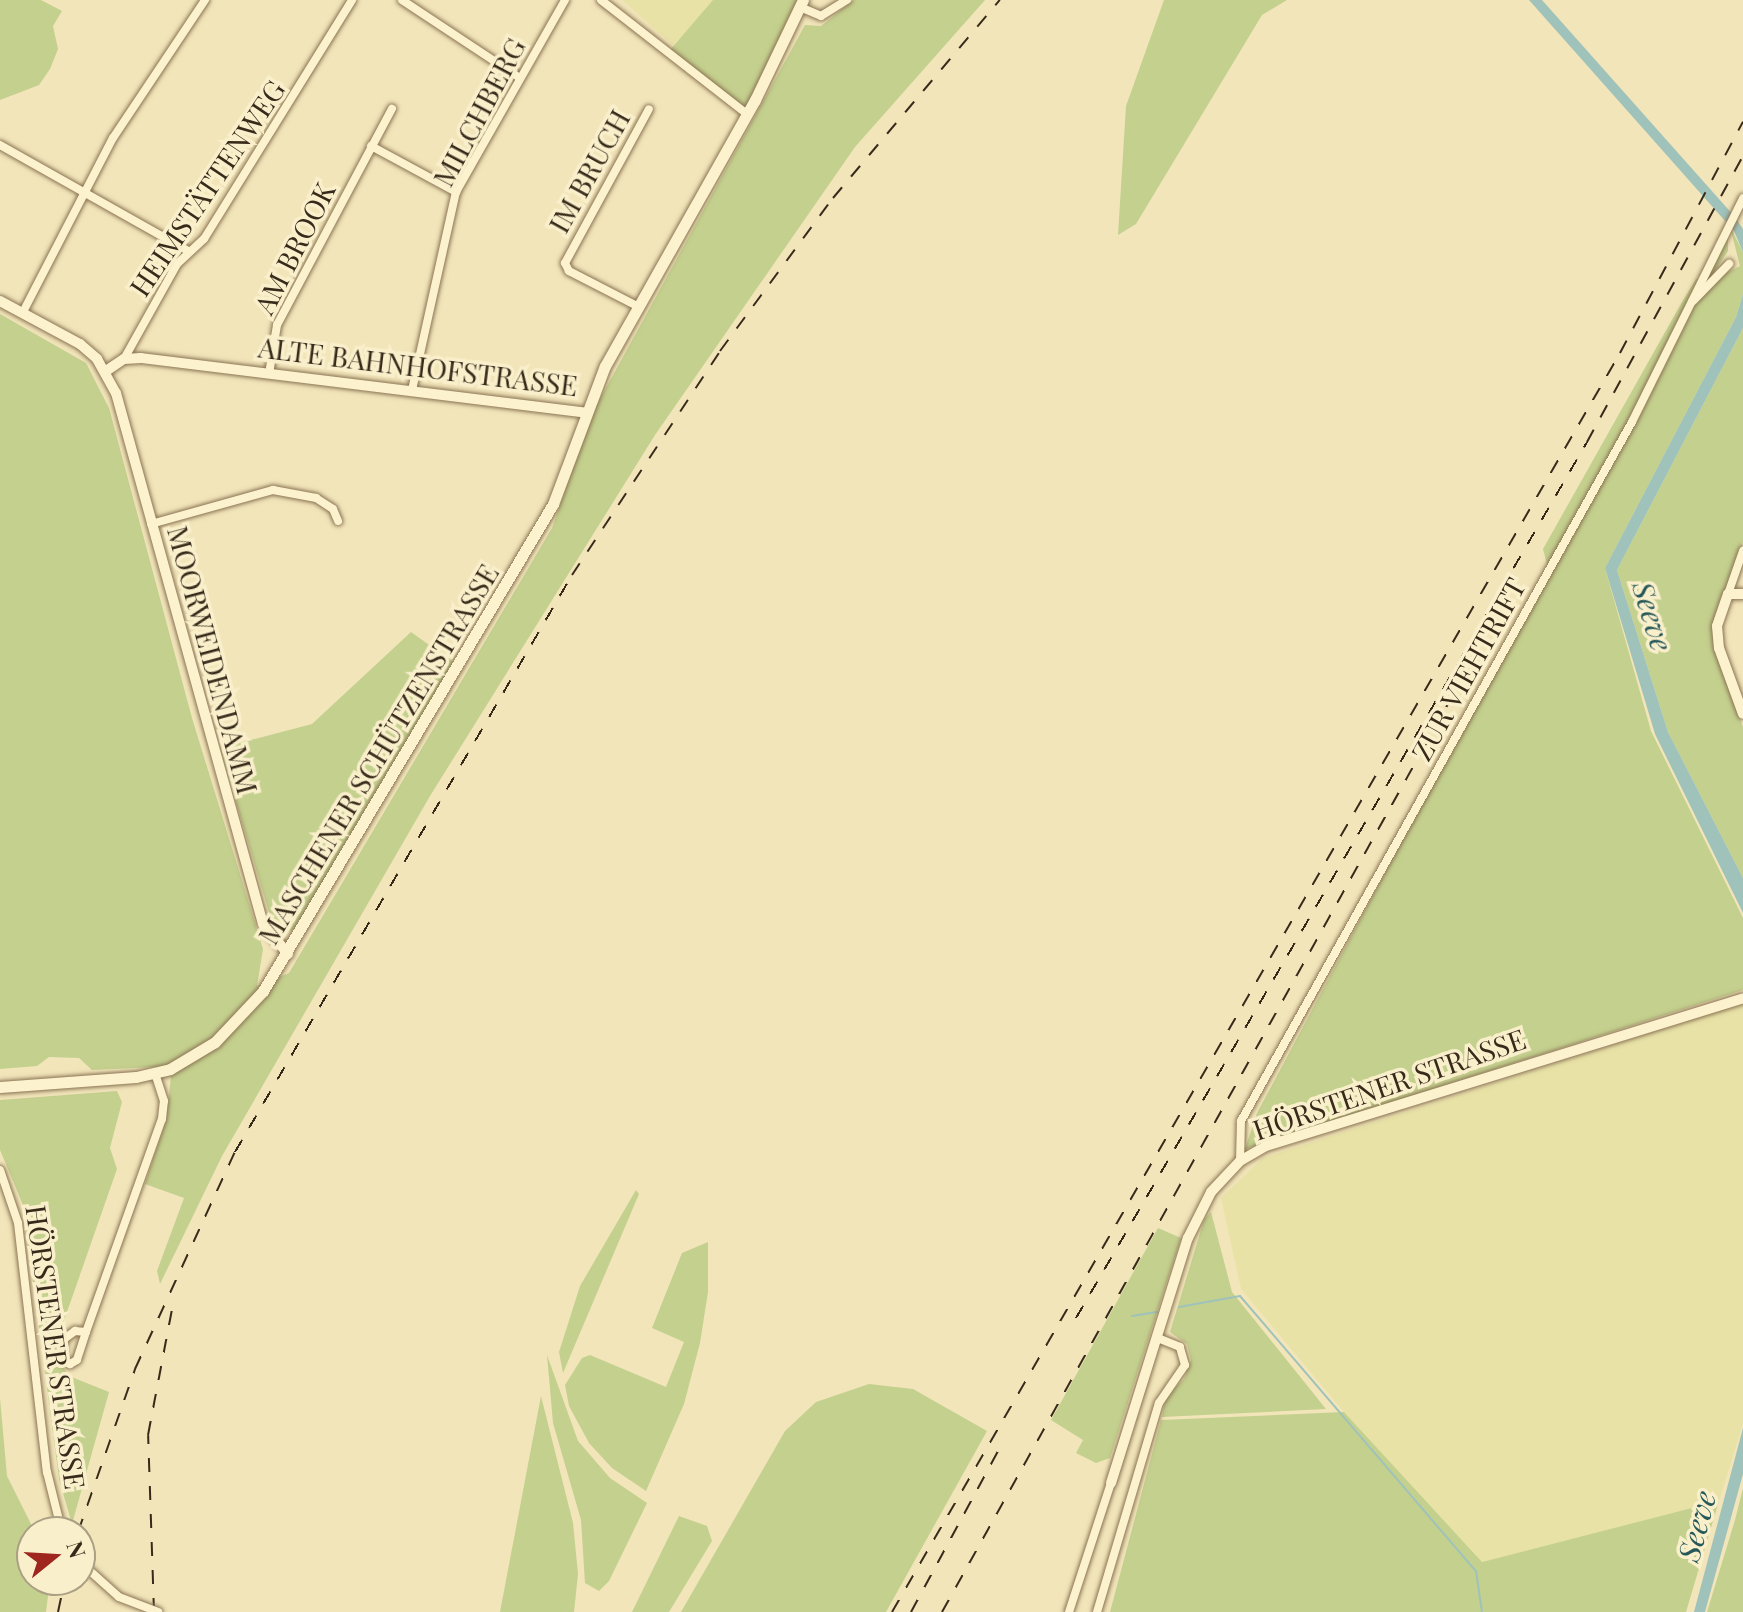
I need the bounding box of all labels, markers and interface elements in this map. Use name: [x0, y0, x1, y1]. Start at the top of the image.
street label: MILCHBERG: [426, 32, 532, 192]
street label: HEIMSTÄTTENWEG: [122, 74, 292, 302]
street label: IM BRUCH: [541, 104, 637, 238]
street label: AM BROOK: [246, 176, 342, 320]
street label: ALTE BAHNHOFSTRASSE: [257, 330, 579, 402]
street label: MOORWEIDENDAMM: [161, 522, 265, 798]
street label: MASCHENER SCHÜTZENSTRASSE: [251, 558, 505, 950]
street label: ZUR VIEHTRIFT: [1404, 571, 1532, 767]
water label: Seeve: [1625, 577, 1681, 655]
street label: HÖRSTENER STRASSE: [1248, 1021, 1530, 1147]
street label: HÖRSTENER STRASSE: [19, 1203, 93, 1491]
water label: Seeve: [1669, 1487, 1723, 1565]
north arrow: [16, 1516, 96, 1596]
text: N: [60, 1537, 94, 1561]

